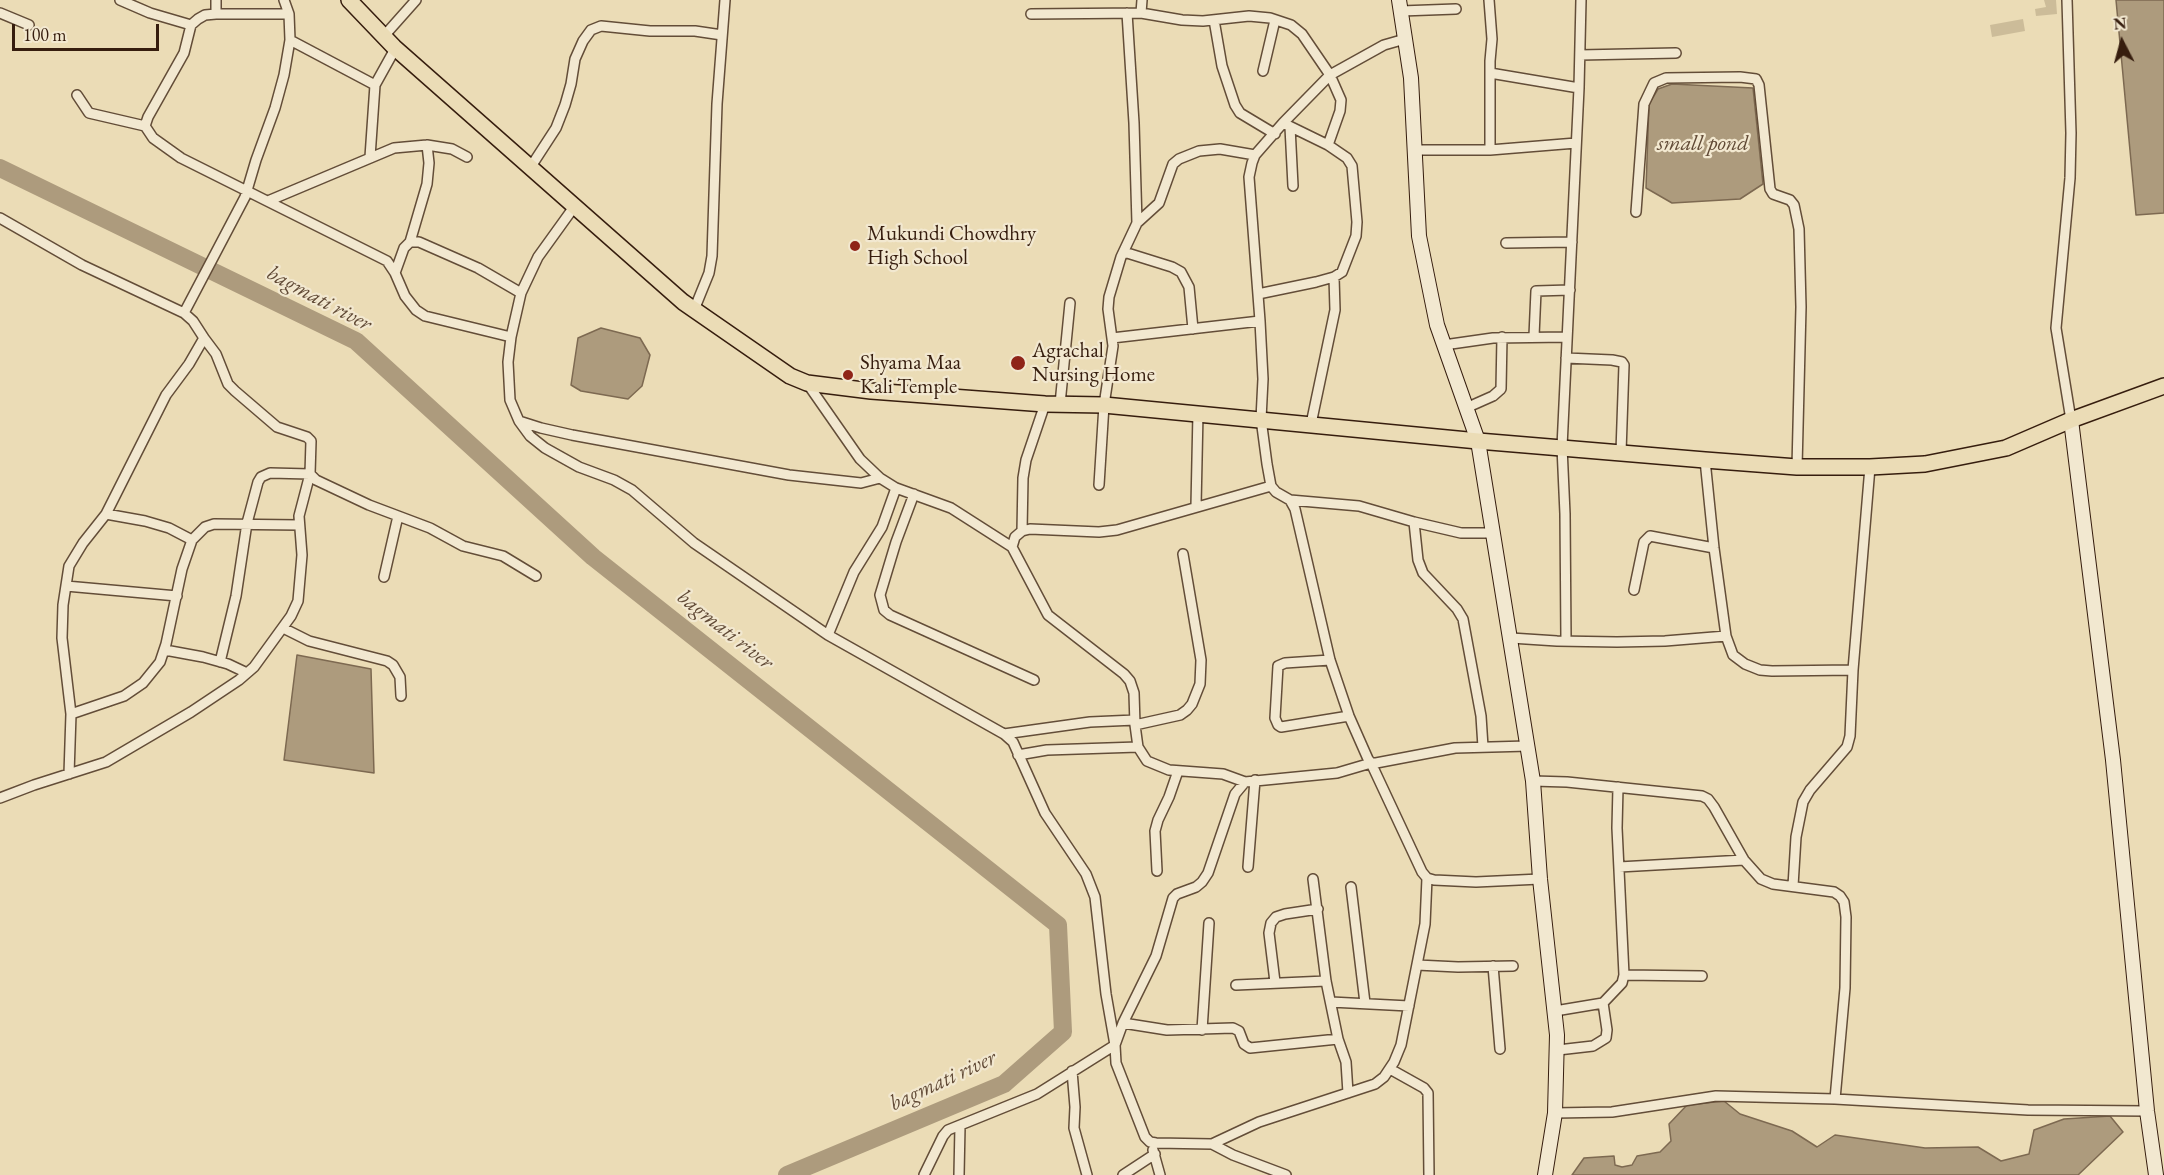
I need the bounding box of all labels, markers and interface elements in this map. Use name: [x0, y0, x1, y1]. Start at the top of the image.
scale bar: [15, 12, 162, 50]
north arrow: [2092, 12, 2152, 72]
text: N: [2113, 12, 2128, 35]
text: 100 m: [23, 23, 67, 46]
water label: small pond: [1657, 131, 1749, 157]
place label: Mukundi Chowdhry High School: [867, 221, 1036, 271]
marker: Mukundi Chowdhry High School: [848, 239, 862, 253]
water label: bagmati river: [262, 260, 376, 338]
place label: Agrachal Nursing Home: [1032, 338, 1155, 388]
place label: Shyama Maa Kali Temple: [860, 350, 961, 400]
marker: Agrachal Nursing Home: [1009, 354, 1027, 372]
marker: Shyama Maa Kali Temple: [841, 368, 855, 382]
water label: bagmati river: [672, 584, 778, 676]
water label: bagmati river: [885, 1045, 1001, 1117]

